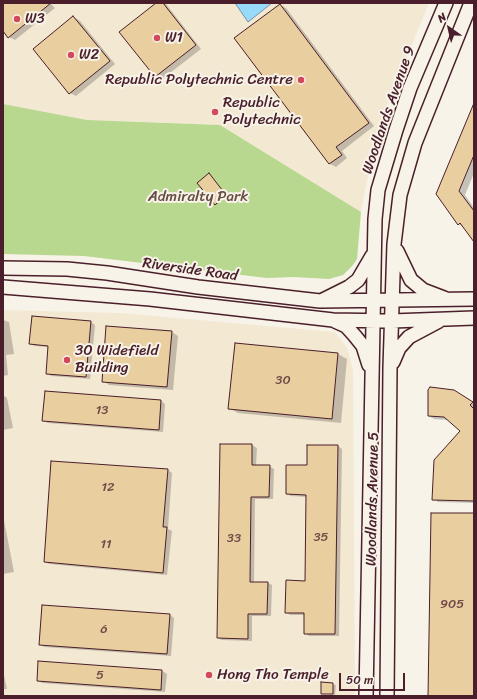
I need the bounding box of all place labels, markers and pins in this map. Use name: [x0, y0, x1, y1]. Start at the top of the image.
place label: W3: [25, 10, 45, 28]
marker: W3: [12, 14, 22, 24]
place label: W1: [165, 29, 183, 47]
marker: W1: [152, 33, 162, 43]
place label: W2: [79, 46, 99, 64]
marker: W2: [66, 50, 76, 60]
place label: Republic Polytechnic Centre: [105, 71, 293, 89]
marker: Republic Polytechnic Centre: [296, 75, 306, 85]
place label: Republic Polytechnic: [223, 94, 301, 129]
marker: Republic Polytechnic: [210, 107, 220, 117]
place label: 30 Widefield Building: [75, 342, 158, 377]
marker: 30 Widefield Building: [62, 355, 72, 365]
place label: Hong Tho Temple: [217, 666, 329, 684]
marker: Hong Tho Temple: [204, 670, 214, 680]

